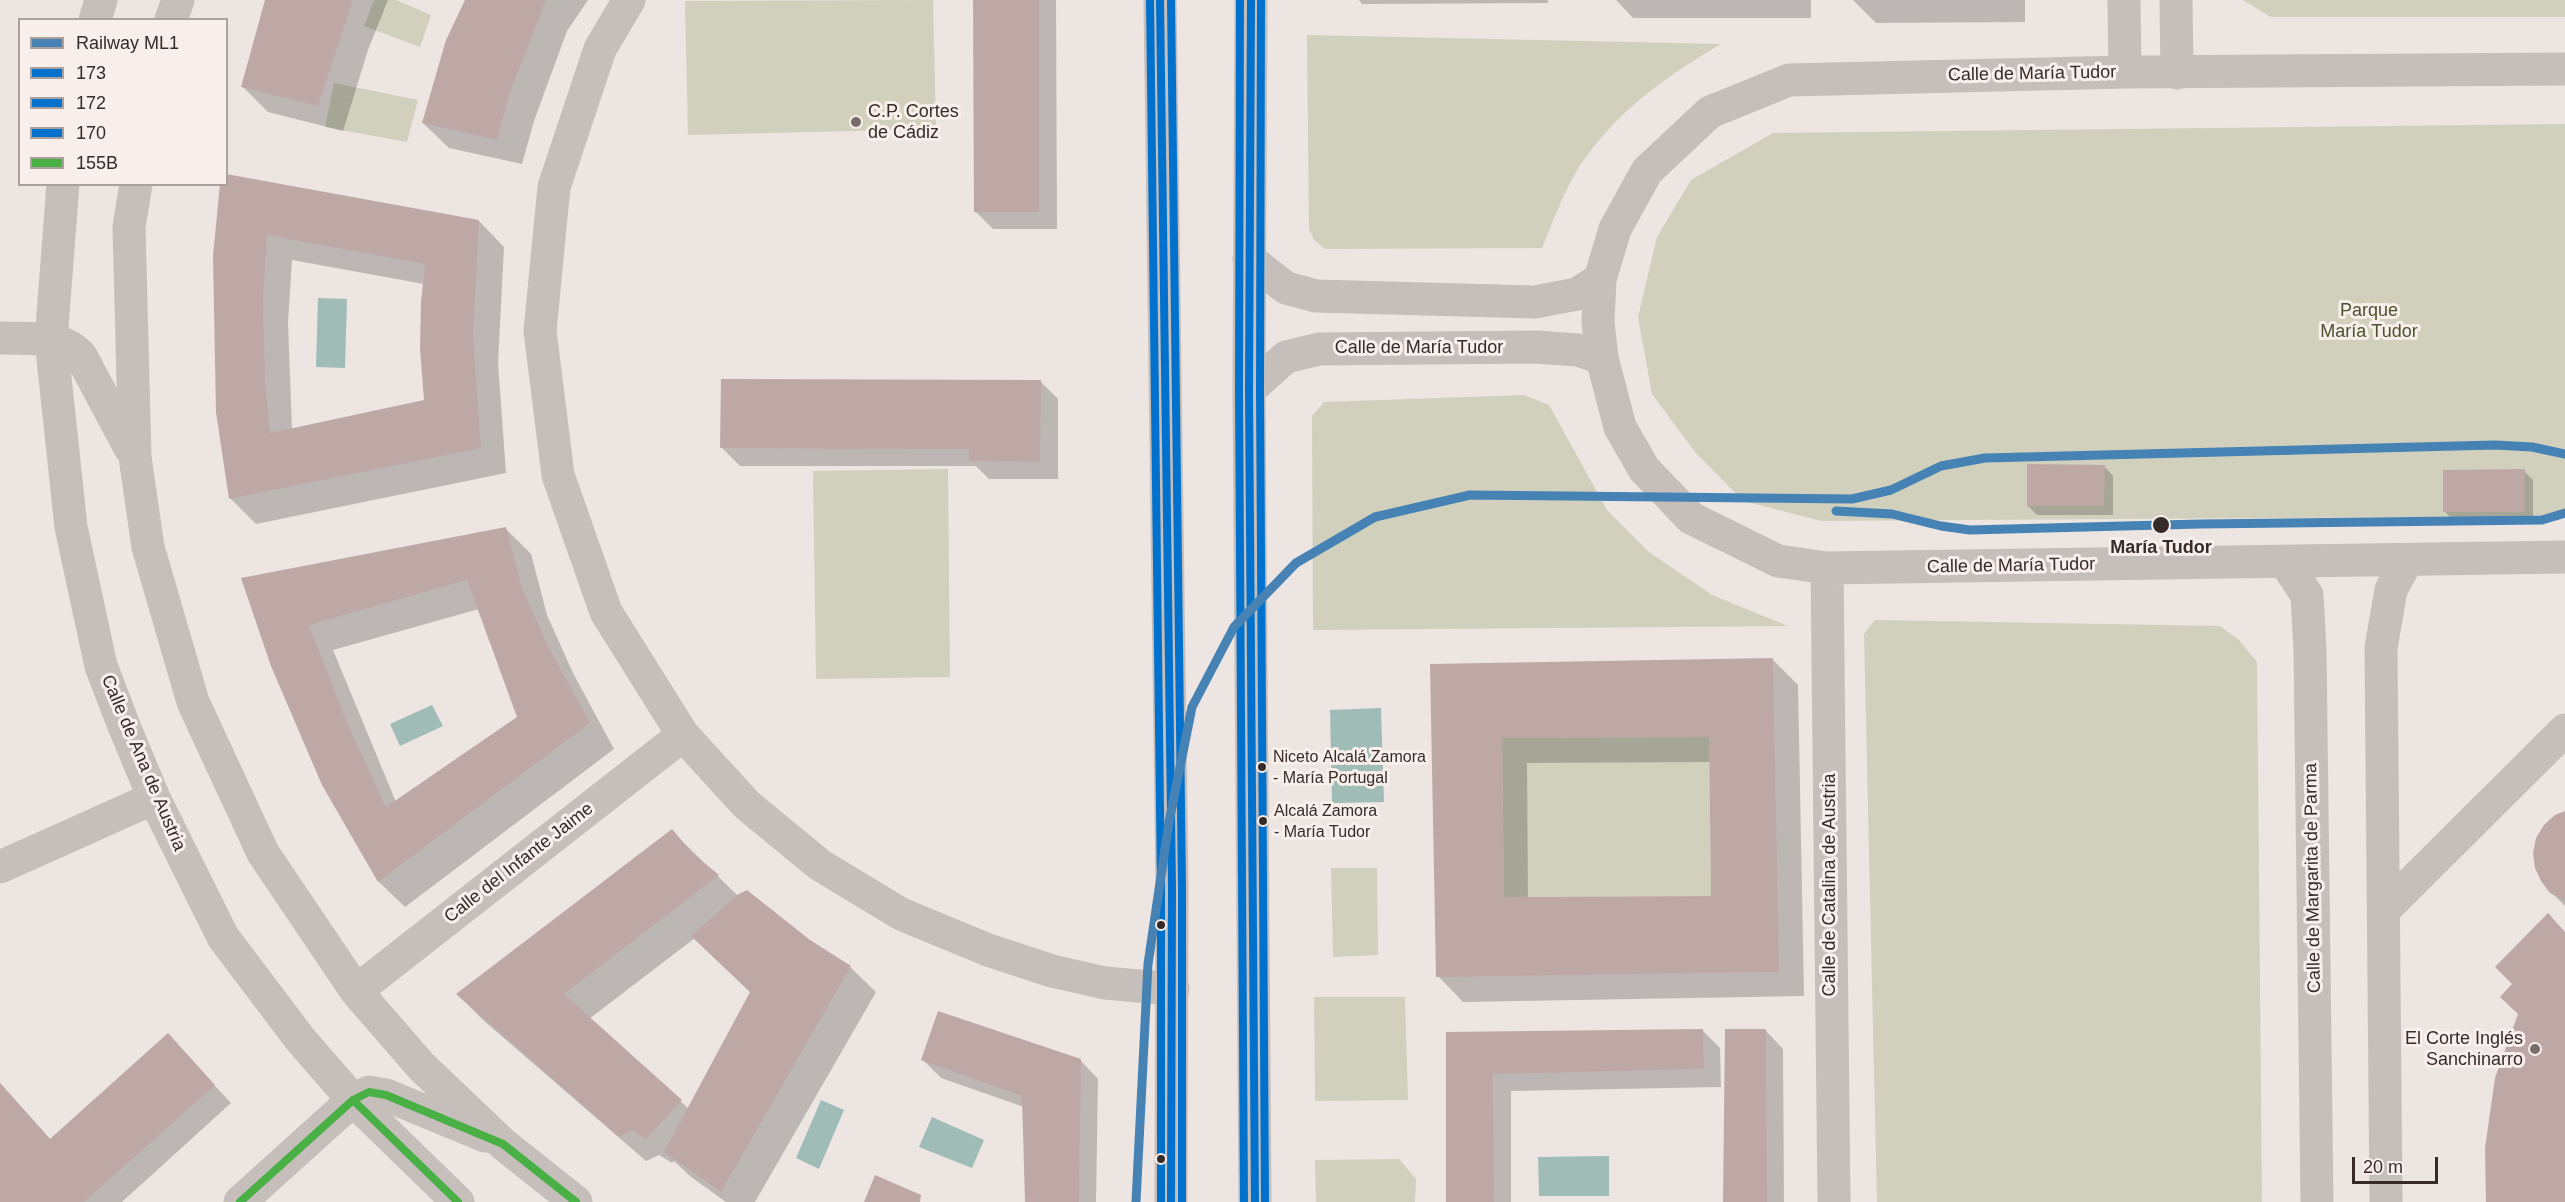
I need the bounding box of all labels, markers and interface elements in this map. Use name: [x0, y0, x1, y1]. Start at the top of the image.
legend: [18, 18, 228, 186]
text: Railway ML1: [76, 33, 179, 53]
street label: Calle de María Tudor: [1948, 62, 2116, 86]
text: 173: [76, 63, 106, 83]
text: 172: [76, 93, 106, 113]
place label: C.P. Cortes de Cádiz: [868, 101, 959, 144]
marker: C.P. Cortes de Cádiz: [849, 115, 863, 129]
text: 170: [76, 123, 106, 143]
text: 155B: [76, 153, 118, 173]
park label: Parque María Tudor: [2320, 300, 2418, 342]
street label: Calle de María Tudor: [1335, 337, 1503, 359]
marker: María Tudor: [2151, 515, 2171, 535]
place label: María Tudor: [2110, 537, 2212, 559]
street label: Calle de María Tudor: [1927, 554, 2095, 578]
street label: Calle de Ana de Austria: [96, 672, 190, 854]
place label: Niceto Alcalá Zamora - María Portugal: [1273, 748, 1426, 786]
marker: Niceto Alcalá Zamora - María Portugal: [1256, 761, 1268, 773]
street label: Calle de Margarita de Parma: [2300, 763, 2326, 993]
street label: Calle de Catalina de Austria: [1819, 773, 1841, 997]
street label: Calle del Infante Jaime: [440, 798, 598, 928]
place label: Alcalá Zamora - María Tudor: [1274, 802, 1377, 840]
marker: Alcalá Zamora - María Tudor: [1257, 815, 1269, 827]
unlabelled marker: [1155, 919, 1167, 931]
place label: El Corte Inglés Sanchinarro: [2405, 1028, 2523, 1070]
marker: El Corte Inglés Sanchinarro: [2528, 1042, 2542, 1056]
scale bar: [2355, 1145, 2440, 1183]
unlabelled marker: [1155, 1153, 1167, 1165]
text: 20 m: [2363, 1157, 2403, 1177]

